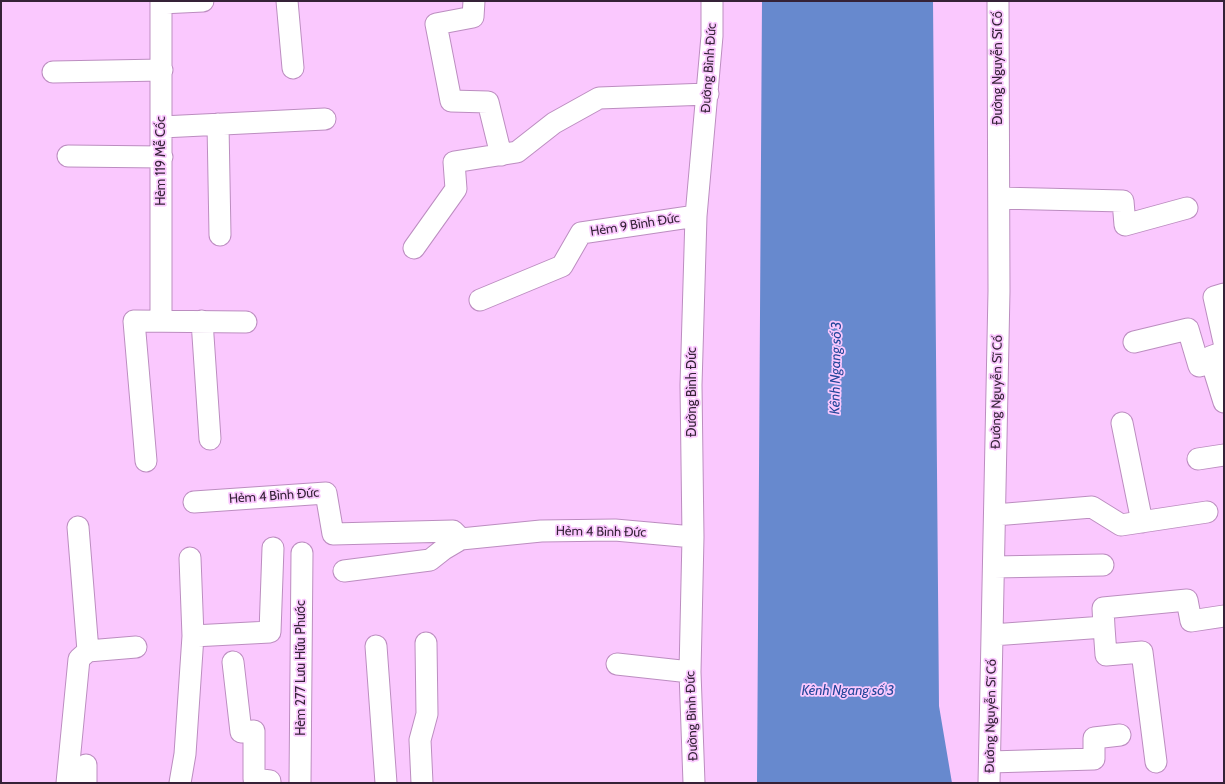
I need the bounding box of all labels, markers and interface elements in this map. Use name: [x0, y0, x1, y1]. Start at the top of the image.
street label: Đường Nguyễn Sĩ Cố: [990, 11, 1006, 125]
street label: Đường Bình Đức: [698, 23, 720, 113]
street label: Hẻm 119 Mễ Cốc: [153, 116, 169, 206]
street label: Hẻm 9 Bình Đức: [589, 210, 681, 240]
water label: Kênh Ngang số 3: [827, 321, 845, 415]
street label: Đường Nguyễn Sĩ Cố: [988, 335, 1006, 449]
street label: Đường Bình Đức: [684, 347, 700, 437]
street label: Hẻm 4 Bình Đức: [228, 485, 320, 507]
street label: Hẻm 4 Bình Đức: [556, 523, 646, 541]
street label: Hẻm 277 Lưu Hữu Phước: [293, 600, 309, 736]
street label: Đường Nguyễn Sĩ Cố: [982, 659, 1000, 773]
street label: Đường Bình Đức: [683, 671, 701, 761]
water label: Kênh Ngang số 3: [802, 683, 894, 699]

